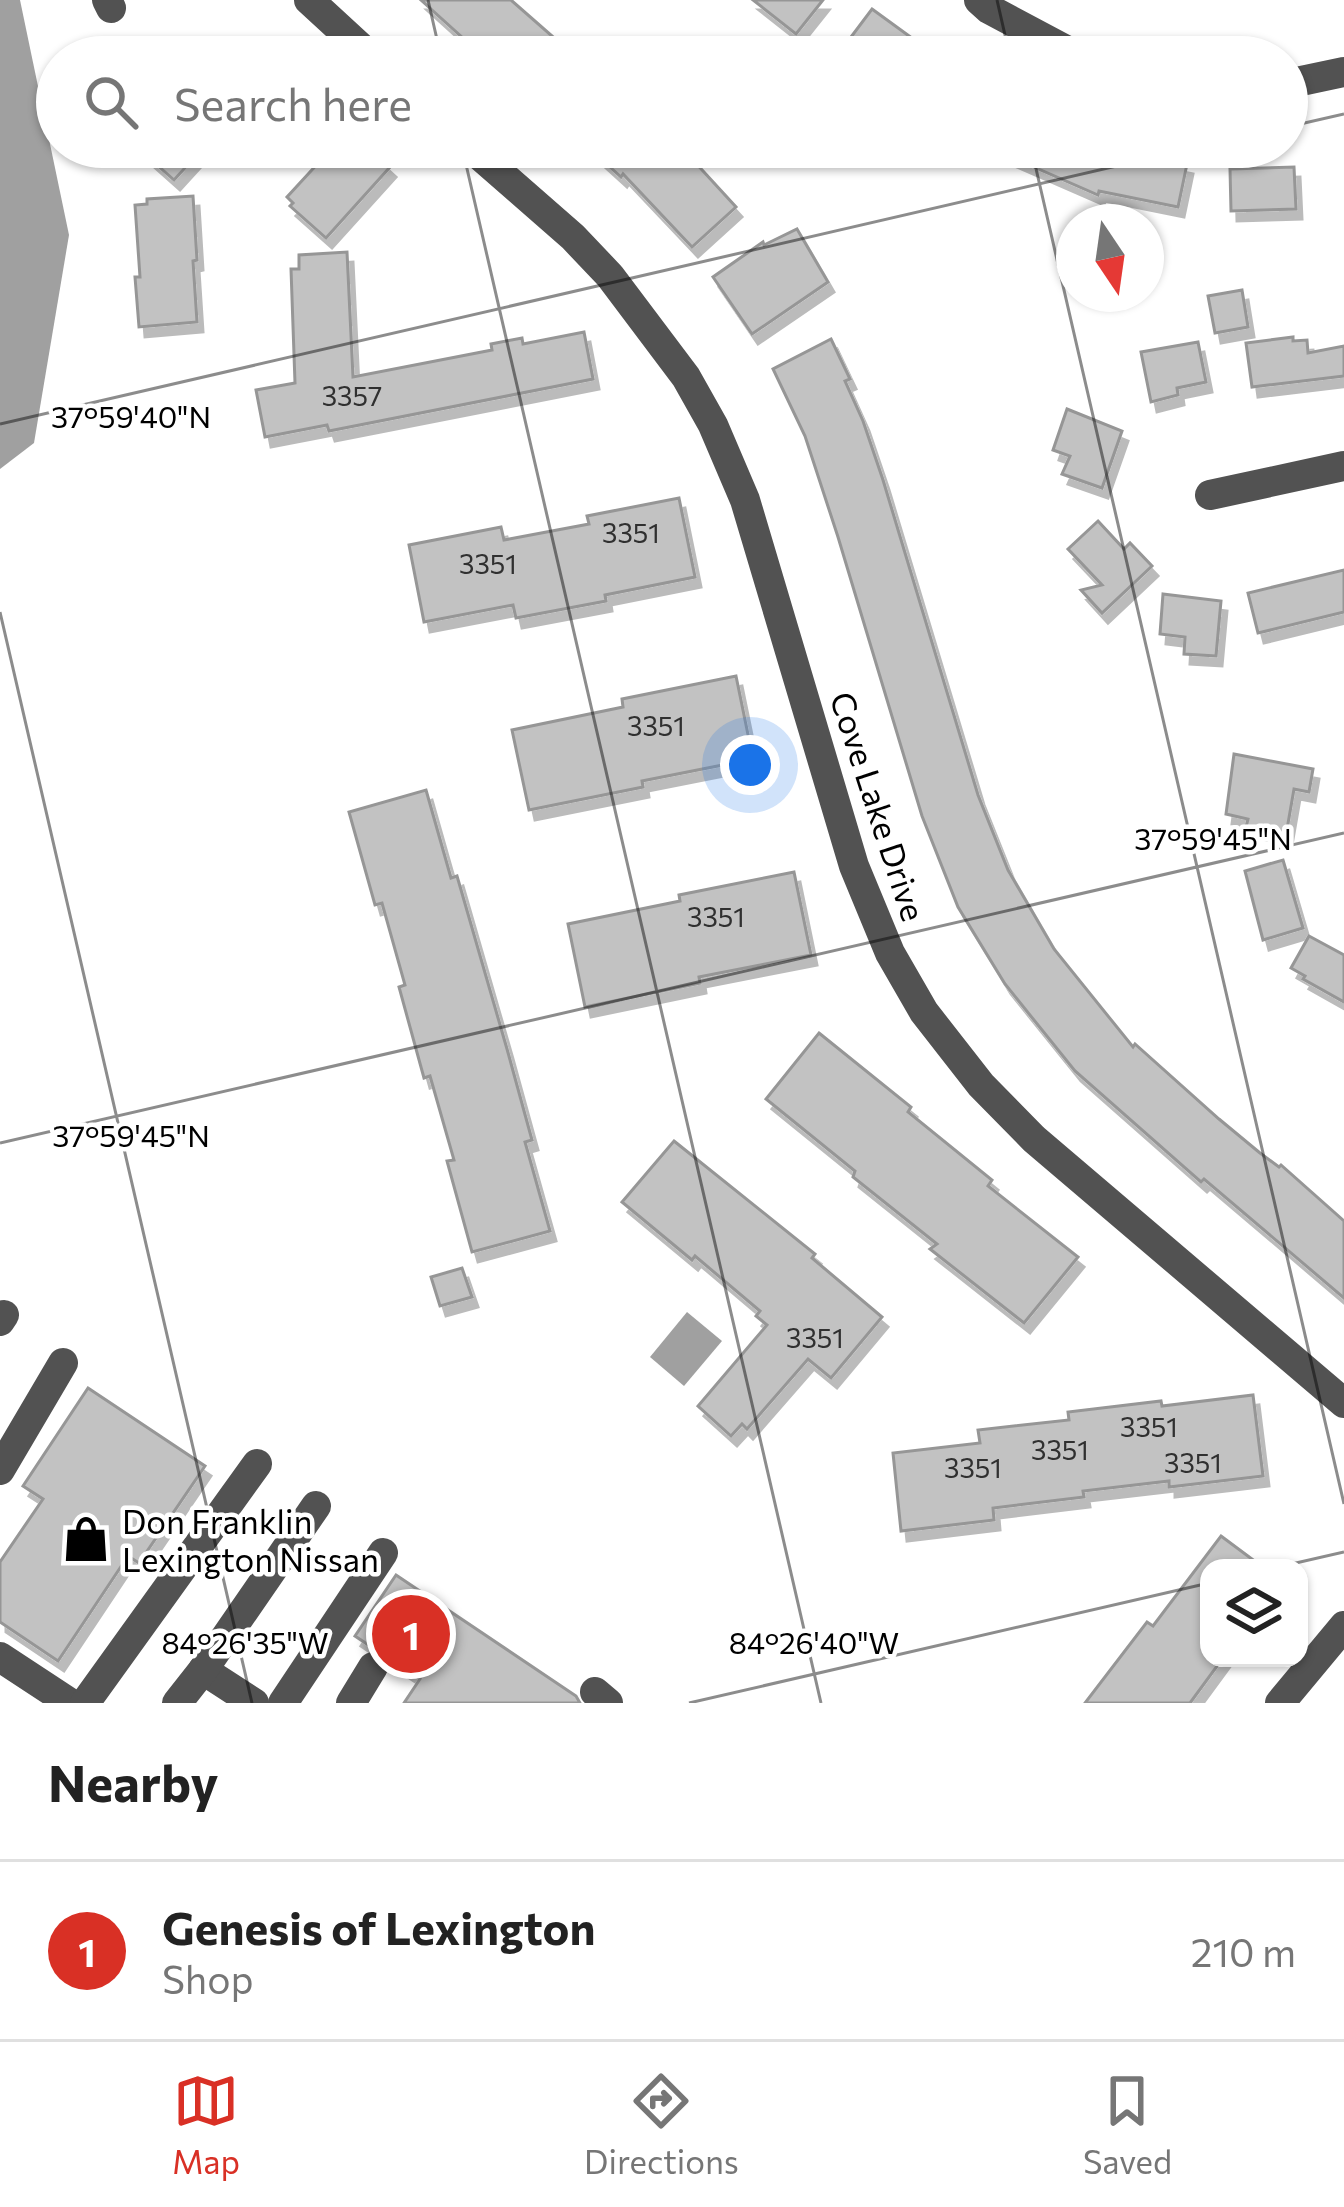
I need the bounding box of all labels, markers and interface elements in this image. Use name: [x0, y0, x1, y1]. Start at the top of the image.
search box: [36, 36, 1308, 168]
icon: search: [78, 69, 144, 135]
text: Search here: [174, 75, 412, 130]
north arrow: [1056, 204, 1164, 312]
house number: 3357: [322, 379, 382, 412]
text: 37°59'40"N: [51, 397, 211, 434]
house number: 3351: [602, 516, 660, 549]
house number: 3351: [459, 547, 517, 580]
street label: Cove Lake Drive: [823, 686, 935, 926]
house number: 3351: [627, 709, 685, 742]
your location: [720, 735, 780, 795]
text: 37°59'45"N: [1134, 819, 1292, 856]
house number: 3351: [687, 900, 745, 933]
text: 37°59'45"N: [52, 1116, 210, 1153]
house number: 3351: [786, 1321, 844, 1354]
house number: 3351: [1120, 1410, 1178, 1443]
house number: 3351: [1031, 1433, 1089, 1466]
house number: 3351: [1164, 1446, 1222, 1479]
house number: 3351: [944, 1451, 1002, 1484]
place label: Don Franklin Lexington Nissan: [122, 1500, 379, 1579]
shop icon: Don Franklin Lexington Nissan: [61, 1514, 111, 1564]
map controls: [1200, 1559, 1308, 1667]
button: layers: [1200, 1559, 1308, 1667]
pin: 1: [372, 1589, 450, 1679]
text: 84°26'35"W: [161, 1623, 329, 1660]
text: 84°26'40"W: [729, 1623, 899, 1660]
text: Nearby: [48, 1750, 218, 1813]
text: Genesis of Lexington: [162, 1899, 595, 1954]
text: 1: [78, 1927, 96, 1975]
text: 210 m: [1191, 1927, 1296, 1975]
text: Shop: [162, 1954, 254, 2002]
tab: Map: [172, 2068, 240, 2181]
tab: Directions: [584, 2068, 739, 2181]
tab: Saved: [1083, 2068, 1172, 2181]

